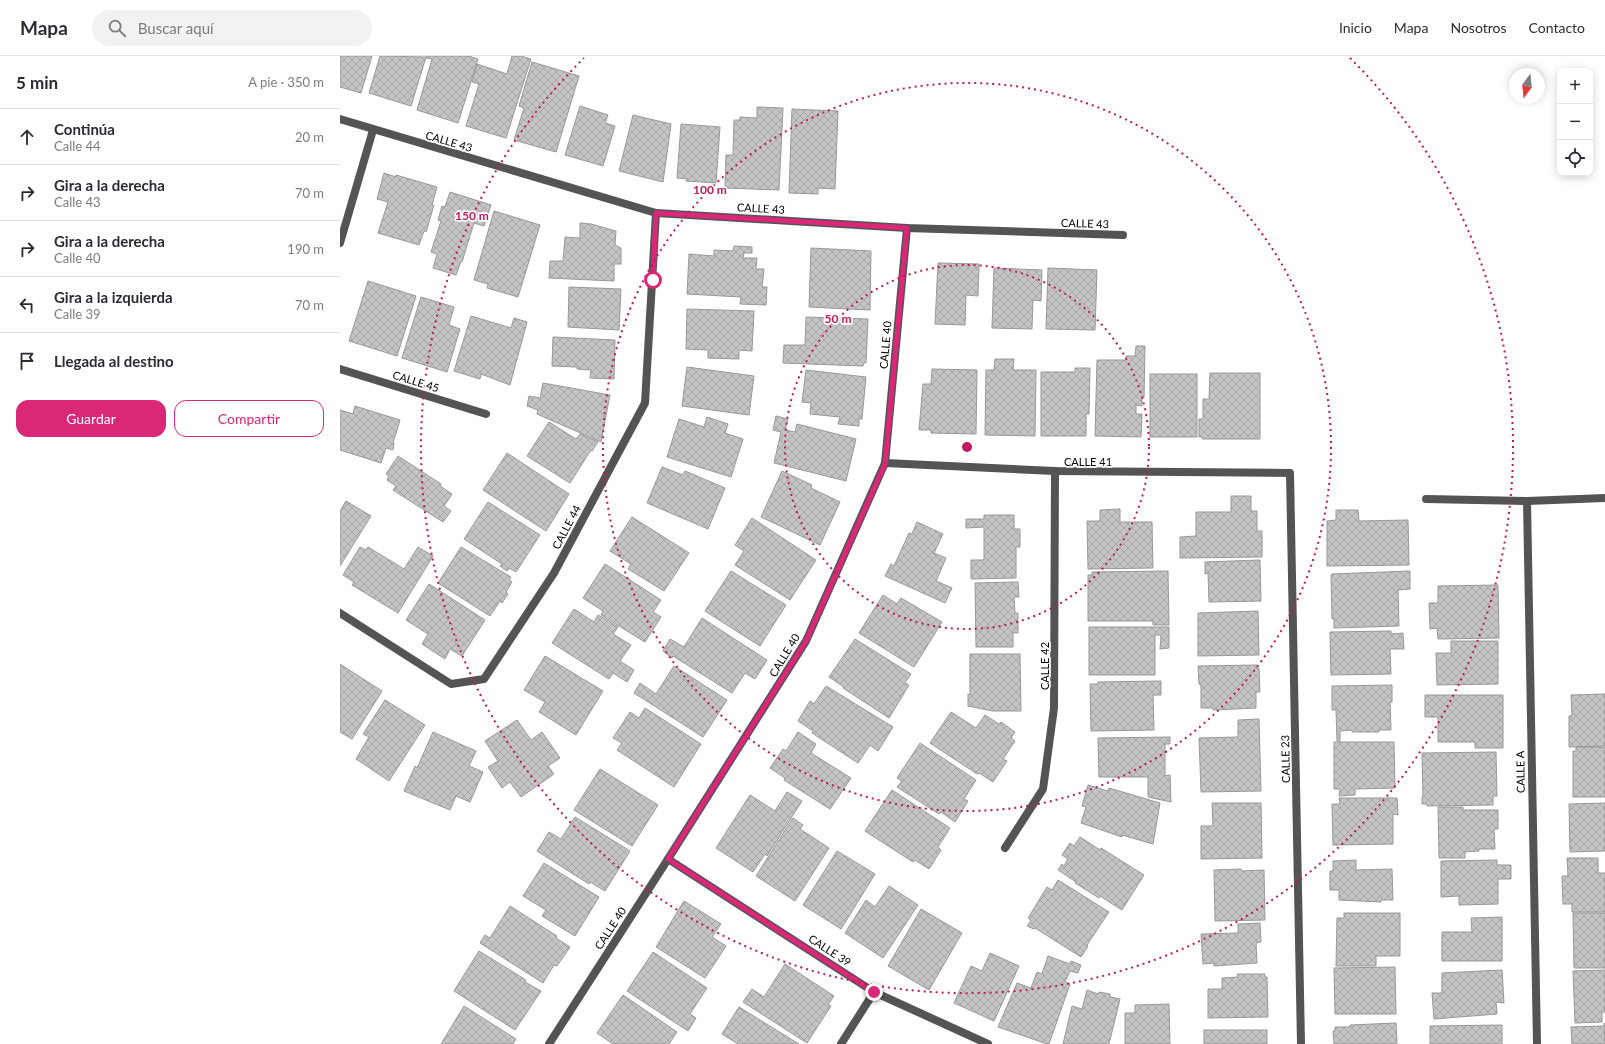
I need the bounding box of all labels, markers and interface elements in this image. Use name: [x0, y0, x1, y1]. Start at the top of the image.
search box: [92, 10, 372, 46]
text: Mapa: [20, 16, 68, 39]
icon: search: [106, 17, 128, 39]
text: Buscar aquí: [138, 19, 214, 37]
text: Inicio: [1339, 19, 1372, 36]
text: Mapa: [1394, 19, 1428, 36]
text: Nosotros: [1450, 19, 1507, 36]
text: Contacto: [1529, 19, 1585, 36]
north arrow: [1509, 68, 1545, 104]
map controls: [1557, 68, 1593, 176]
button: +: [1557, 68, 1593, 104]
text: 5 min: [16, 72, 58, 93]
text: A pie · 350 m: [248, 74, 324, 90]
button: −: [1557, 104, 1593, 140]
text: Continúa: [54, 120, 115, 138]
icon: ahead: [16, 126, 38, 148]
street label: CALLE 43: [424, 128, 474, 154]
text: 20 m: [295, 129, 324, 145]
text: Calle 44: [54, 138, 101, 154]
button: locate: [1557, 140, 1593, 176]
text: Gira a la derecha: [54, 176, 165, 194]
icon: right: [16, 182, 38, 204]
text: 100 m: [693, 182, 727, 197]
text: 70 m: [295, 185, 324, 201]
text: Calle 43: [54, 194, 101, 210]
street label: CALLE 43: [737, 200, 785, 216]
text: 150 m: [455, 208, 489, 223]
street label: CALLE 43: [1061, 216, 1109, 230]
text: Gira a la derecha: [54, 232, 165, 250]
icon: right: [16, 238, 38, 260]
text: 190 m: [287, 241, 324, 257]
text: Calle 40: [54, 250, 101, 266]
route start: [644, 271, 662, 289]
text: Gira a la izquierda: [54, 288, 173, 306]
icon: left: [16, 294, 38, 316]
text: 70 m: [295, 297, 324, 313]
text: Calle 39: [54, 306, 101, 322]
text: 50 m: [825, 311, 851, 326]
street label: CALLE 40: [876, 320, 894, 369]
icon: arrive: [16, 350, 38, 372]
text: Llegada al destino: [54, 352, 174, 370]
street label: CALLE 45: [391, 368, 441, 394]
button: Guardar: [16, 400, 166, 437]
button: Compartir: [174, 400, 324, 437]
centre of rings: [960, 440, 974, 454]
street label: CALLE 41: [1064, 455, 1112, 468]
street label: CALLE 44: [549, 502, 583, 551]
street label: CALLE 40: [766, 631, 802, 679]
street label: CALLE 42: [1038, 642, 1051, 690]
street label: CALLE 23: [1278, 735, 1292, 783]
street label: CALLE A: [1513, 750, 1527, 793]
street label: CALLE 40: [591, 904, 629, 952]
street label: CALLE 39: [806, 931, 854, 969]
route end: [865, 983, 883, 1001]

